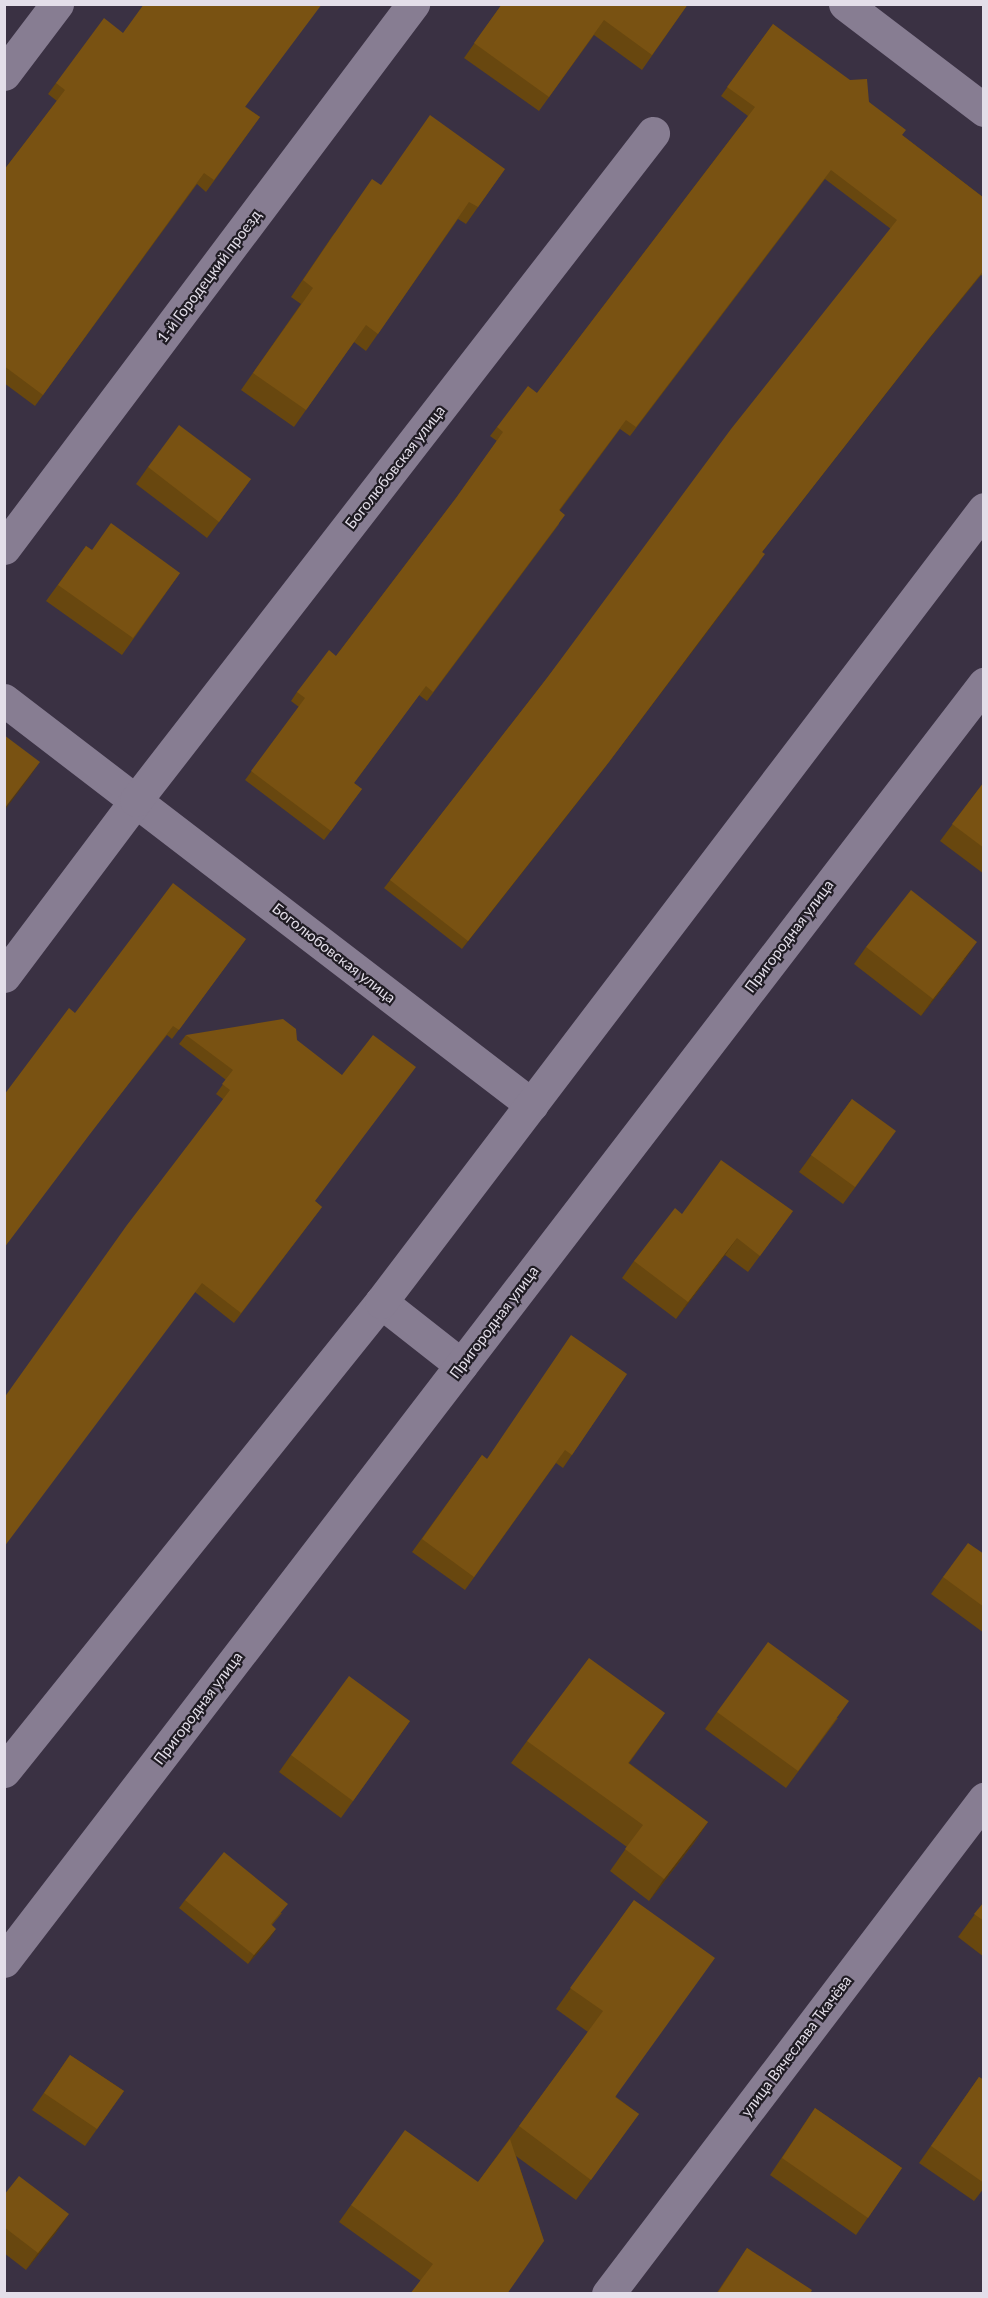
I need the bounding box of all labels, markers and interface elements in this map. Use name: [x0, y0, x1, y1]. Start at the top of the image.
street label: 1-й Городецкий проезд: [153, 206, 265, 346]
street label: Боголюбовская улица: [341, 402, 449, 532]
street label: Пригородная улица: [741, 876, 837, 996]
street label: Боголюбовская улица: [269, 899, 399, 1007]
street label: Пригородная улица: [446, 1262, 542, 1382]
street label: Пригородная улица: [150, 1648, 246, 1768]
street label: улица Вячеслава Ткачёва: [737, 1972, 855, 2120]

